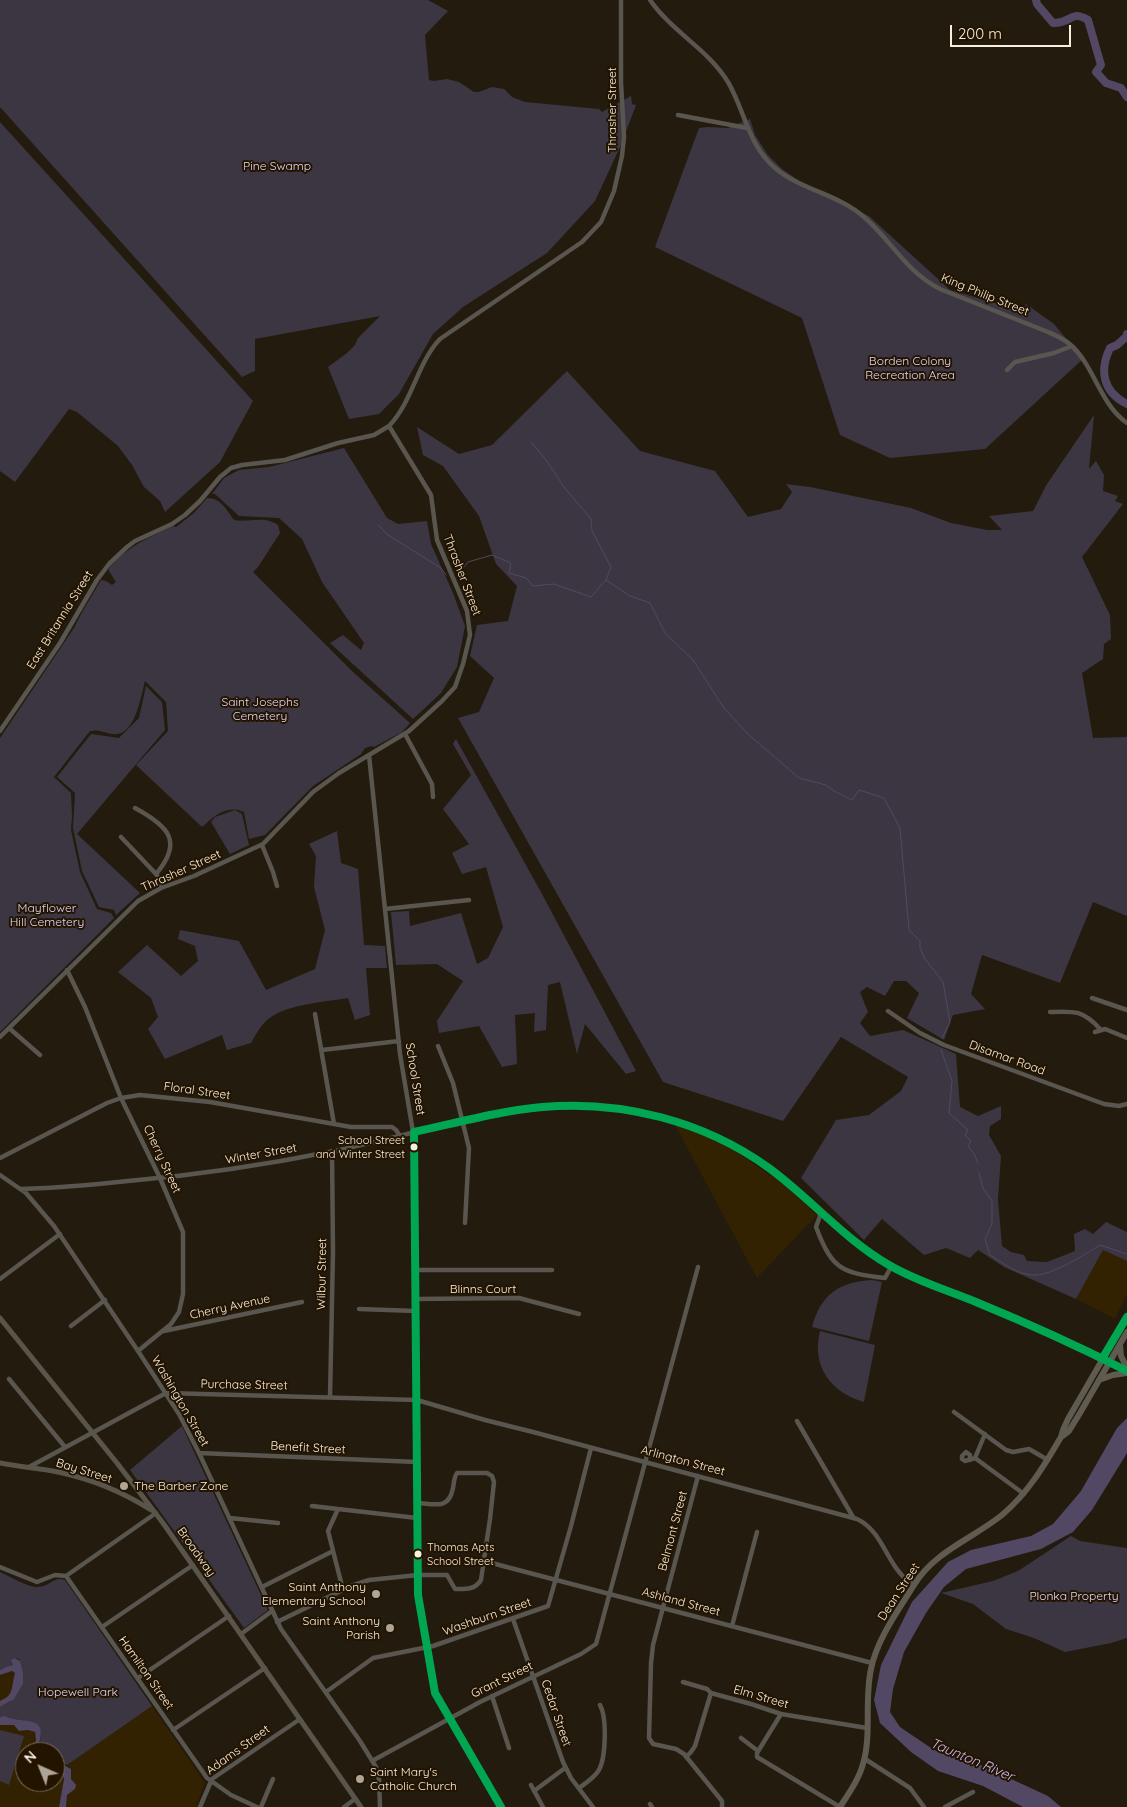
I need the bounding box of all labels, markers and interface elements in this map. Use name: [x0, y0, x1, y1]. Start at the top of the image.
scale bar: [952, 15, 1073, 47]
text: 200 m: [958, 24, 1002, 43]
street label: Thrasher Street: [605, 67, 619, 153]
park label: Pine Swamp: [243, 159, 311, 173]
street label: King Philip Street: [939, 271, 1031, 319]
park label: Borden Colony Recreation Area: [865, 354, 955, 382]
street label: Thrasher Street: [440, 532, 484, 618]
street label: East Britannia Street: [24, 568, 96, 672]
park label: Saint Josephs Cemetery: [221, 695, 299, 723]
street label: Thrasher Street: [139, 847, 223, 895]
park label: Mayflower Hill Cemetery: [10, 901, 84, 929]
street label: Disamar Road: [967, 1038, 1047, 1078]
street label: School Street: [402, 1042, 428, 1116]
street label: Floral Street: [163, 1079, 231, 1103]
street label: Cherry Street: [140, 1123, 184, 1195]
place label: School Street and Winter Street: [316, 1134, 405, 1160]
street label: Winter Street: [224, 1141, 298, 1167]
marker: School Street and Winter Street: [409, 1142, 419, 1152]
street label: Wilbur Street: [314, 1238, 330, 1310]
street label: Blinns Court: [450, 1282, 516, 1296]
street label: Cherry Avenue: [188, 1291, 272, 1323]
street label: Washington Street: [148, 1353, 212, 1449]
street label: Purchase Street: [200, 1377, 288, 1393]
street label: Benefit Street: [270, 1439, 346, 1457]
street label: Arlington Street: [639, 1443, 727, 1479]
street label: Bay Street: [54, 1456, 114, 1486]
place label: The Barber Zone: [134, 1479, 228, 1493]
marker: The Barber Zone: [118, 1480, 130, 1492]
street label: Belmont Street: [655, 1489, 691, 1573]
street label: Broadway: [174, 1524, 218, 1580]
place label: Thomas Apts School Street: [427, 1541, 494, 1567]
marker: Thomas Apts School Street: [413, 1549, 423, 1559]
street label: Dean Street: [875, 1560, 923, 1624]
place label: Saint Anthony Elementary School: [262, 1580, 366, 1608]
street label: Ashland Street: [640, 1585, 722, 1619]
marker: Saint Anthony Elementary School: [370, 1588, 382, 1600]
park label: Plonka Property: [1029, 1589, 1119, 1603]
street label: Washburn Street: [441, 1595, 533, 1639]
place label: Saint Anthony Parish: [303, 1614, 380, 1642]
marker: Saint Anthony Parish: [384, 1622, 396, 1634]
street label: Hamilton Street: [115, 1633, 177, 1713]
street label: Grant Street: [469, 1659, 535, 1701]
street label: Cedar Street: [538, 1678, 574, 1748]
street label: Elm Street: [732, 1682, 790, 1712]
park label: Hopewell Park: [38, 1685, 118, 1699]
street label: Adams Street: [203, 1722, 273, 1778]
water label: Taunton River: [928, 1735, 1016, 1785]
north arrow: [15, 1742, 65, 1792]
text: N: [20, 1747, 40, 1767]
place label: Saint Mary's Catholic Church: [370, 1765, 457, 1793]
marker: Saint Mary's Catholic Church: [354, 1773, 366, 1785]

